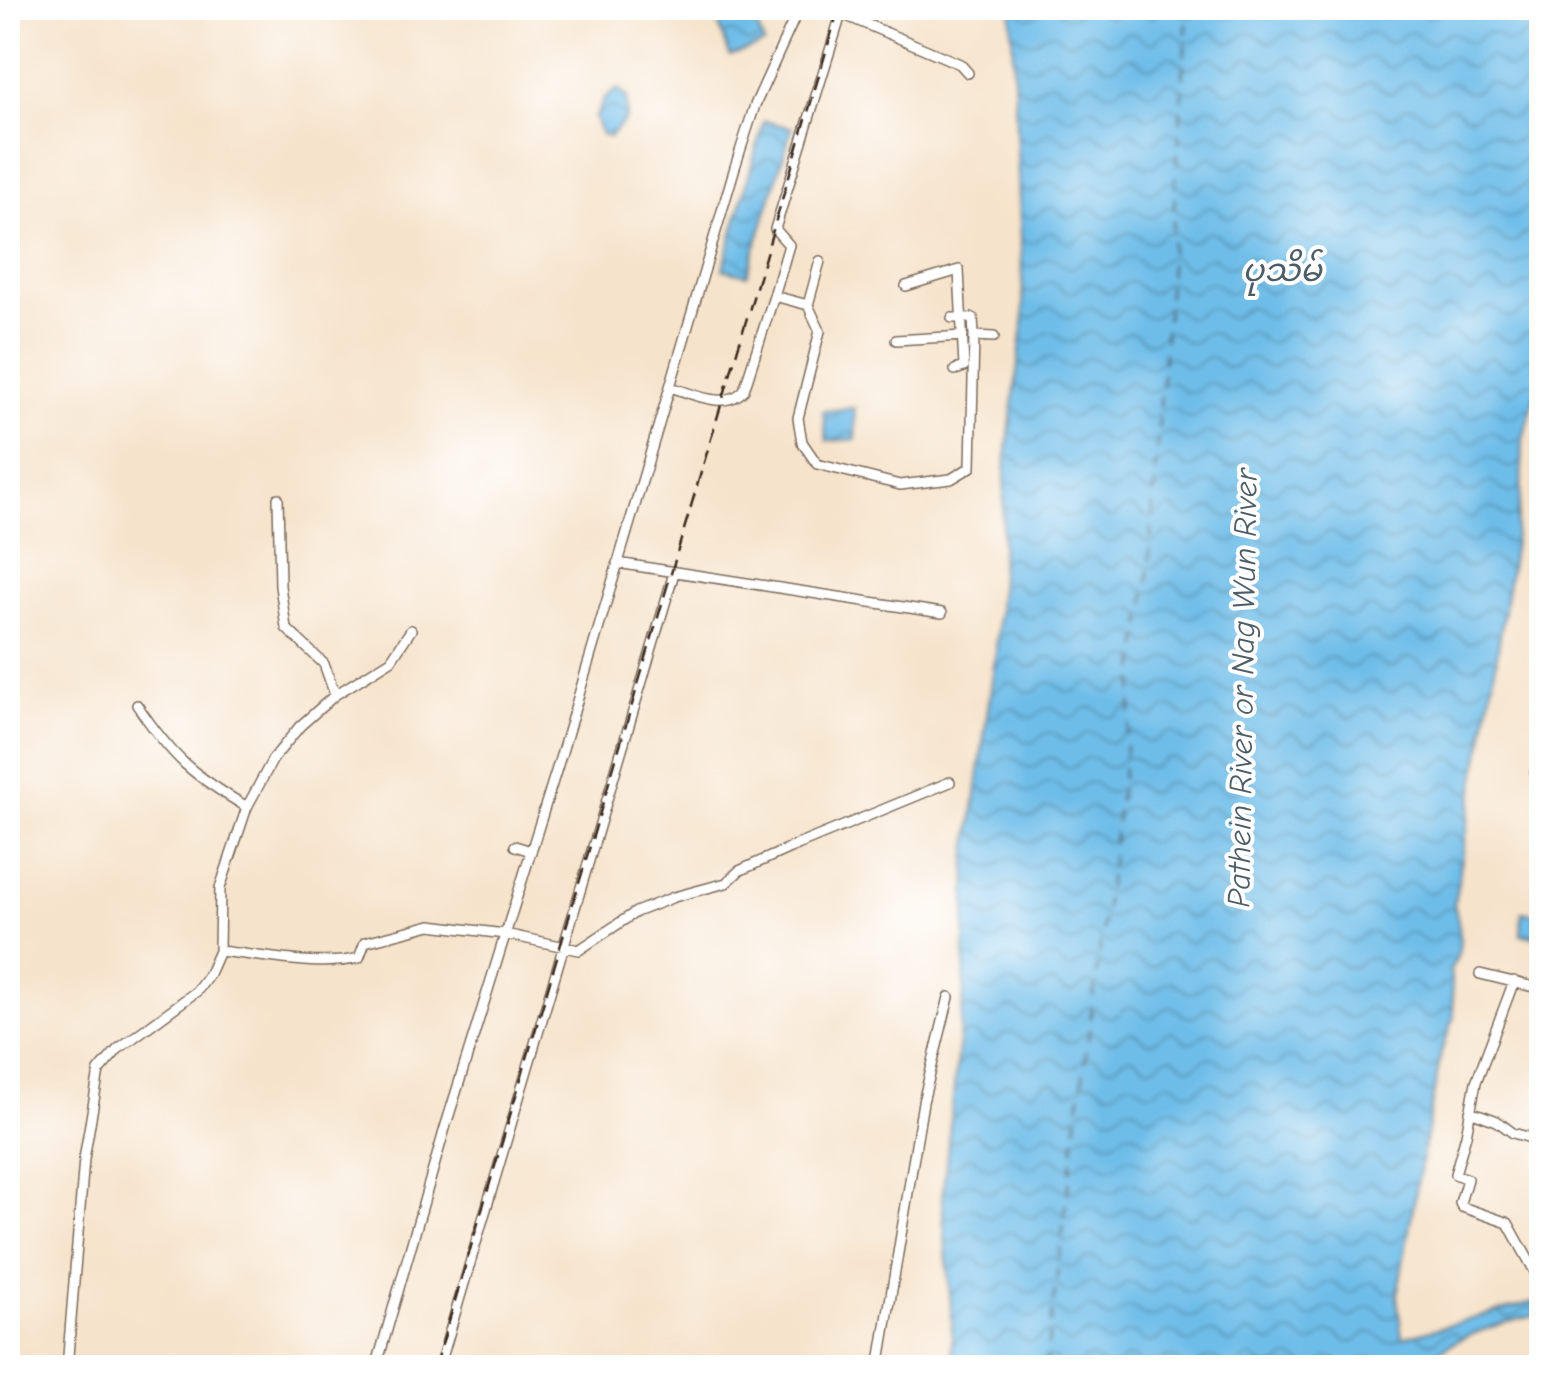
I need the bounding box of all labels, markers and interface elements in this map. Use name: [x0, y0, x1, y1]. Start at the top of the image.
water label: ပုသိမ်: [1242, 248, 1324, 296]
water label: Pathein River or Nag Wun River: [1220, 467, 1265, 908]

